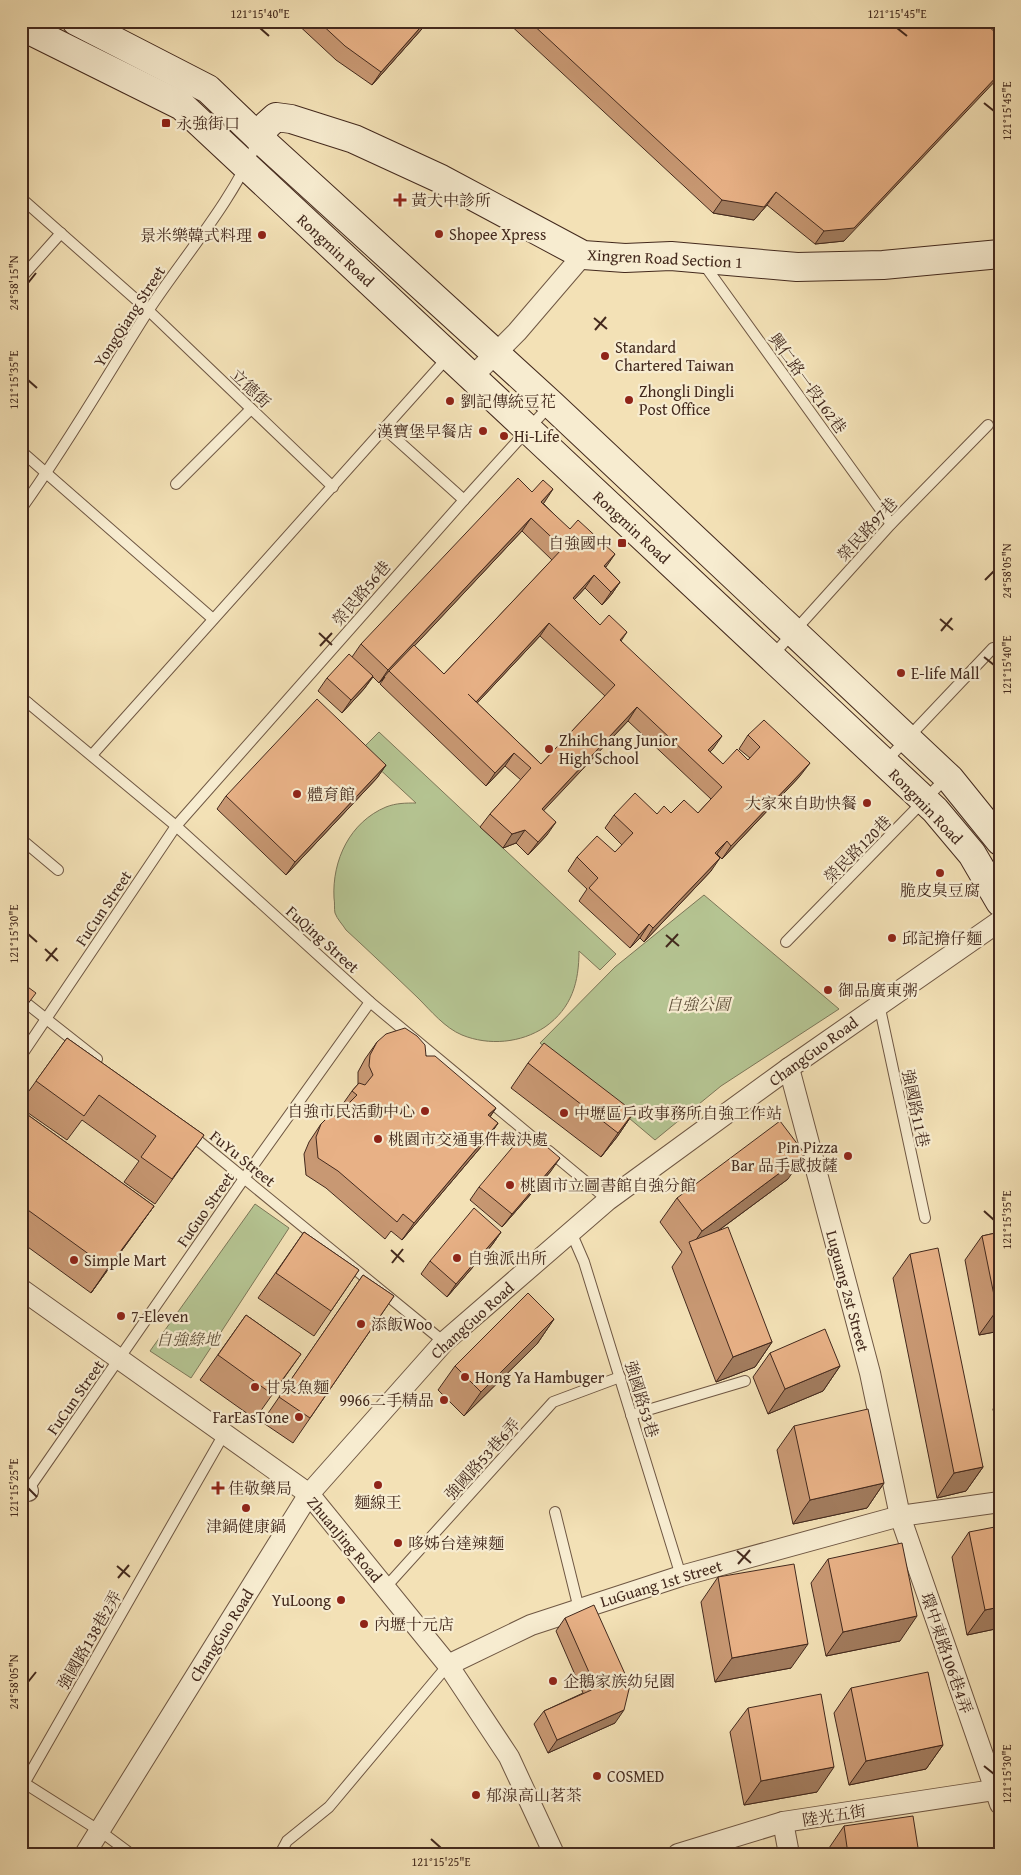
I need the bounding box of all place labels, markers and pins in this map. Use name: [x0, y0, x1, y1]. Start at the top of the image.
place label: 永強街口: [176, 111, 240, 135]
marker: 永強街口: [160, 117, 172, 129]
place label: 黃大中診所: [411, 188, 491, 212]
marker: 黃大中診所: [393, 193, 407, 207]
place label: Shopee Xpress: [449, 222, 546, 246]
place label: 景米樂韓式料理: [140, 223, 252, 247]
marker: Shopee Xpress: [433, 228, 445, 240]
marker: 景米樂韓式料理: [256, 229, 268, 241]
place label: Standard Chartered Taiwan: [615, 335, 734, 377]
marker: Standard Chartered Taiwan: [599, 350, 611, 362]
place label: Zhongli Dingli Post Office: [639, 379, 735, 421]
place label: 劉記傳統豆花: [460, 389, 556, 413]
marker: Zhongli Dingli Post Office: [623, 394, 635, 406]
marker: 劉記傳統豆花: [444, 395, 456, 407]
place label: 漢寶堡早餐店: [377, 419, 473, 443]
place label: Hi-Life: [514, 424, 560, 448]
marker: 漢寶堡早餐店: [477, 425, 489, 437]
marker: Hi-Life: [498, 430, 510, 442]
place label: 自強國中: [548, 531, 612, 555]
marker: 自強國中: [616, 537, 628, 549]
place label: E-life Mall: [911, 661, 980, 685]
marker: E-life Mall: [895, 667, 907, 679]
place label: ZhihChang Junior High School: [559, 728, 678, 770]
marker: ZhihChang Junior High School: [543, 743, 555, 755]
place label: 體育館: [307, 782, 355, 806]
marker: 體育館: [291, 788, 303, 800]
place label: 大家來自助快餐: [745, 791, 857, 815]
marker: 大家來自助快餐: [861, 797, 873, 809]
marker: 脆皮臭豆腐: [934, 867, 946, 879]
place label: 脆皮臭豆腐: [900, 878, 980, 902]
place label: 邱記擔仔麵: [902, 926, 982, 950]
marker: 邱記擔仔麵: [886, 932, 898, 944]
place label: 御品廣東粥: [838, 978, 918, 1002]
marker: 御品廣東粥: [822, 984, 834, 996]
place label: 自強市民活動中心: [287, 1099, 415, 1123]
place label: 中壢區戶政事務所自強工作站: [574, 1101, 782, 1125]
marker: 自強市民活動中心: [419, 1105, 431, 1117]
marker: 中壢區戶政事務所自強工作站: [558, 1107, 570, 1119]
place label: 桃園市交通事件裁決處: [388, 1127, 548, 1151]
marker: 桃園市交通事件裁決處: [372, 1133, 384, 1145]
place label: Pin Pizza Bar 品手感披薩: [731, 1135, 838, 1177]
marker: Pin Pizza Bar 品手感披薩: [842, 1150, 854, 1162]
place label: 桃園市立圖書館自強分館: [520, 1173, 696, 1197]
marker: 桃園市立圖書館自強分館: [504, 1179, 516, 1191]
place label: 自強派出所: [467, 1246, 547, 1270]
place label: Simple Mart: [84, 1248, 167, 1272]
marker: 自強派出所: [451, 1252, 463, 1264]
marker: Simple Mart: [68, 1254, 80, 1266]
place label: 7-Eleven: [131, 1304, 188, 1328]
marker: 7-Eleven: [115, 1310, 127, 1322]
place label: 添飯Woo: [371, 1312, 432, 1336]
marker: 添飯Woo: [355, 1318, 367, 1330]
place label: Hong Ya Hambuger: [475, 1365, 605, 1389]
marker: Hong Ya Hambuger: [459, 1371, 471, 1383]
place label: 甘泉魚麵: [265, 1375, 329, 1399]
marker: 甘泉魚麵: [249, 1381, 261, 1393]
place label: 9966二手精品: [339, 1388, 434, 1412]
marker: 9966二手精品: [438, 1394, 450, 1406]
place label: FarEasTone: [213, 1405, 289, 1429]
marker: FarEasTone: [293, 1411, 305, 1423]
place label: 佳敬藥局: [228, 1476, 292, 1500]
marker: 麵線王: [372, 1479, 384, 1491]
marker: 佳敬藥局: [212, 1482, 224, 1494]
place label: 麵線王: [354, 1490, 402, 1514]
marker: 津鍋健康鍋: [240, 1502, 252, 1514]
place label: 津鍋健康鍋: [206, 1514, 286, 1538]
place label: 哆姊台達辣麵: [408, 1531, 504, 1555]
marker: 哆姊台達辣麵: [392, 1537, 404, 1549]
place label: YuLoong: [272, 1588, 331, 1612]
marker: YuLoong: [335, 1594, 347, 1606]
place label: 內壢十元店: [374, 1612, 454, 1636]
marker: 內壢十元店: [358, 1618, 370, 1630]
place label: 企鵝家族幼兒園: [563, 1669, 675, 1693]
marker: 企鵝家族幼兒園: [547, 1675, 559, 1687]
place label: COSMED: [607, 1764, 664, 1788]
marker: COSMED: [591, 1770, 603, 1782]
place label: 郁湶高山茗茶: [486, 1783, 582, 1807]
marker: 郁湶高山茗茶: [470, 1789, 482, 1801]

